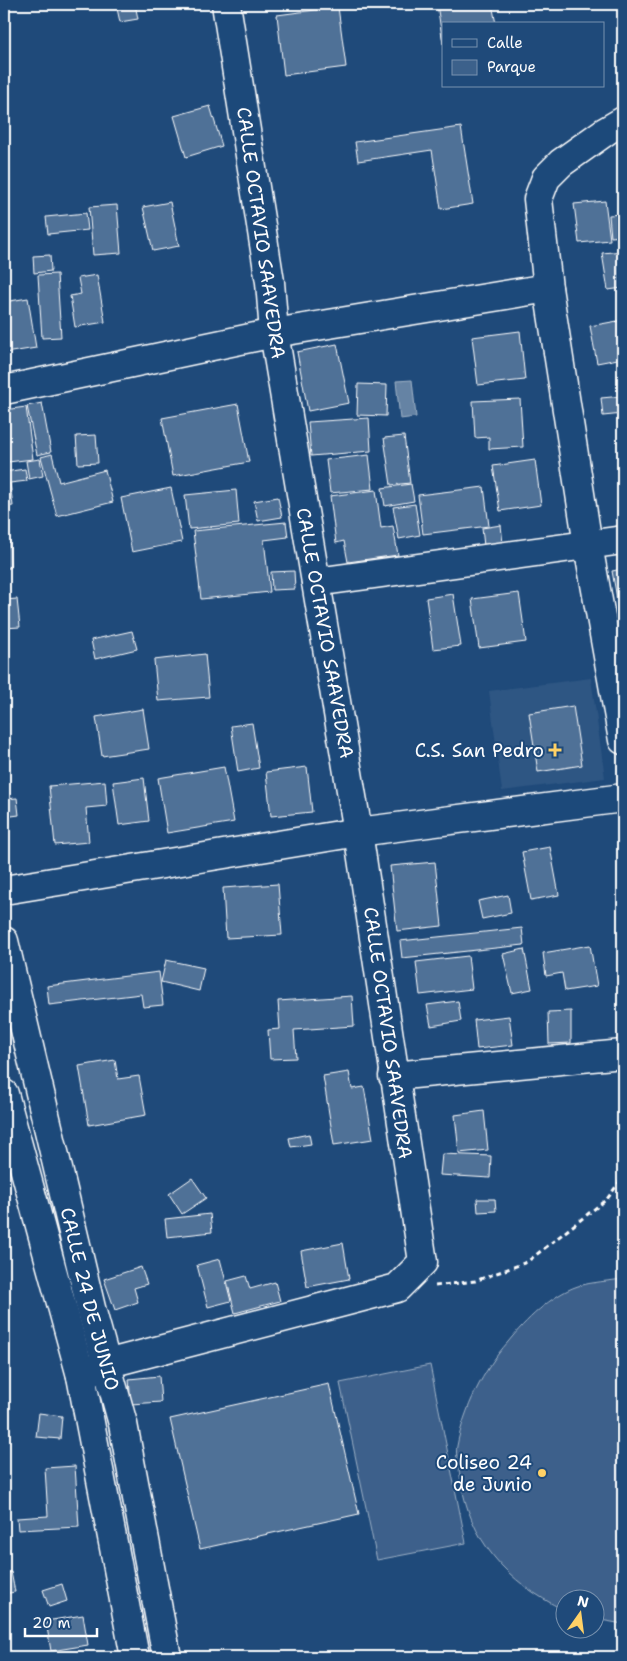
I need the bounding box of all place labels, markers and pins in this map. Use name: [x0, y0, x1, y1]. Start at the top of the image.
place label: C.S. San Pedro: [415, 738, 544, 763]
marker: C.S. San Pedro: [548, 743, 562, 757]
place label: Coliseo 24 de Junio: [436, 1450, 532, 1497]
marker: Coliseo 24 de Junio: [536, 1467, 548, 1479]

